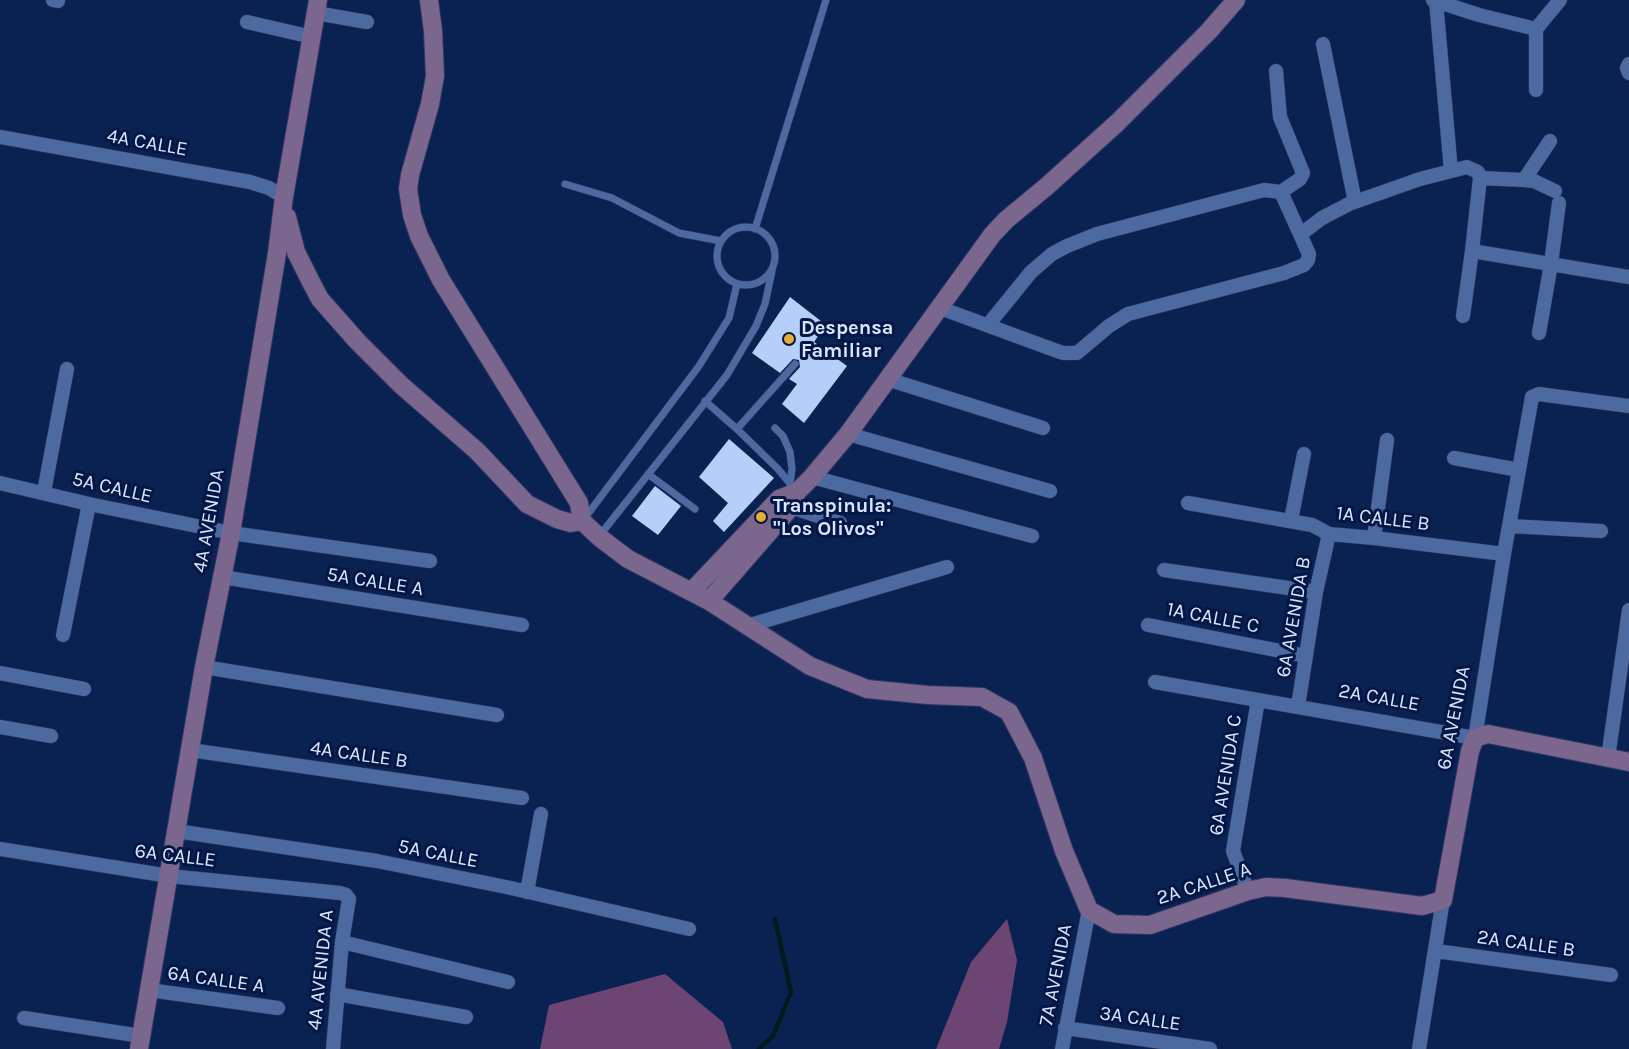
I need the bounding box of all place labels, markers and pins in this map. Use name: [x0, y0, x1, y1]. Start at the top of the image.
place label: Despensa Familiar: [801, 316, 893, 363]
marker: Despensa Familiar: [782, 332, 796, 346]
place label: Transpinula: "Los Olivos": [773, 494, 891, 541]
marker: Transpinula: "Los Olivos": [754, 510, 768, 524]

